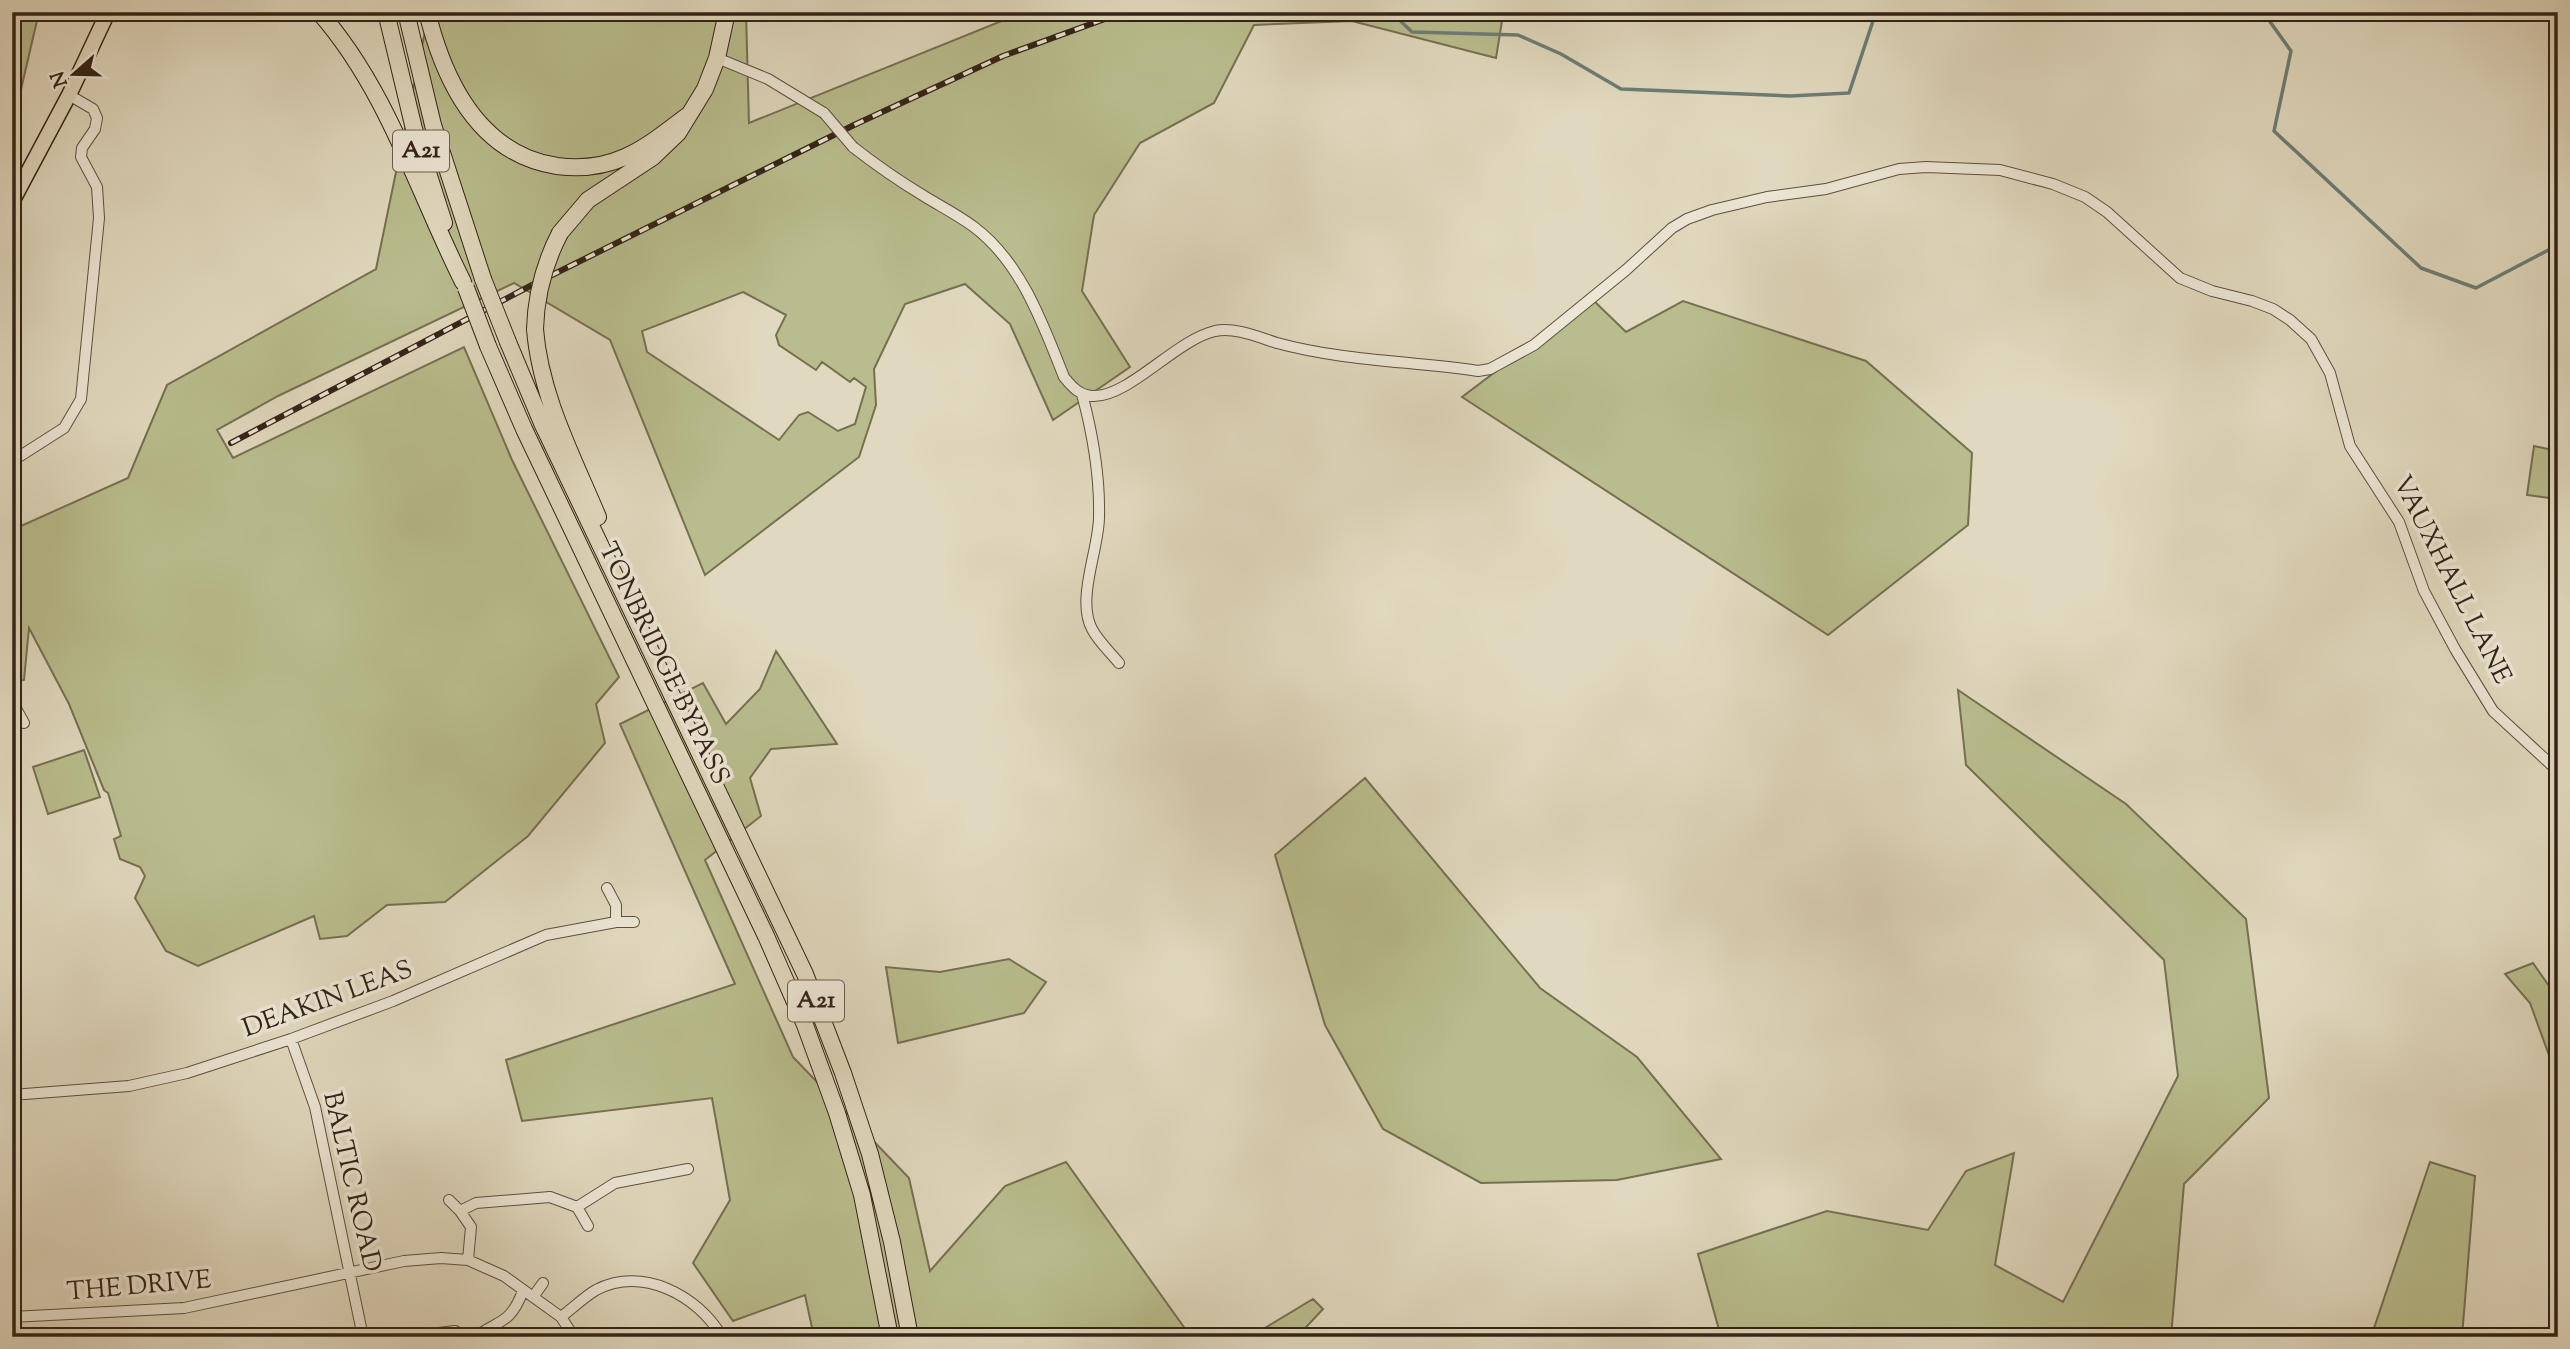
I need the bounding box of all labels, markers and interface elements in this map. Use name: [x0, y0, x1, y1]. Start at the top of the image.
north arrow: [38, 38, 108, 108]
text: N: [45, 67, 76, 91]
road number: A21: [393, 131, 449, 172]
street label: VAUXHALL LANE: [2382, 469, 2520, 691]
street label: TONBRIDGE BYPASS: [588, 537, 738, 791]
street label: DEAKIN LEAS: [238, 952, 418, 1048]
road number: A21: [788, 981, 844, 1021]
street label: BALTIC ROAD: [312, 1088, 390, 1276]
street label: THE DRIVE: [65, 1262, 213, 1312]

